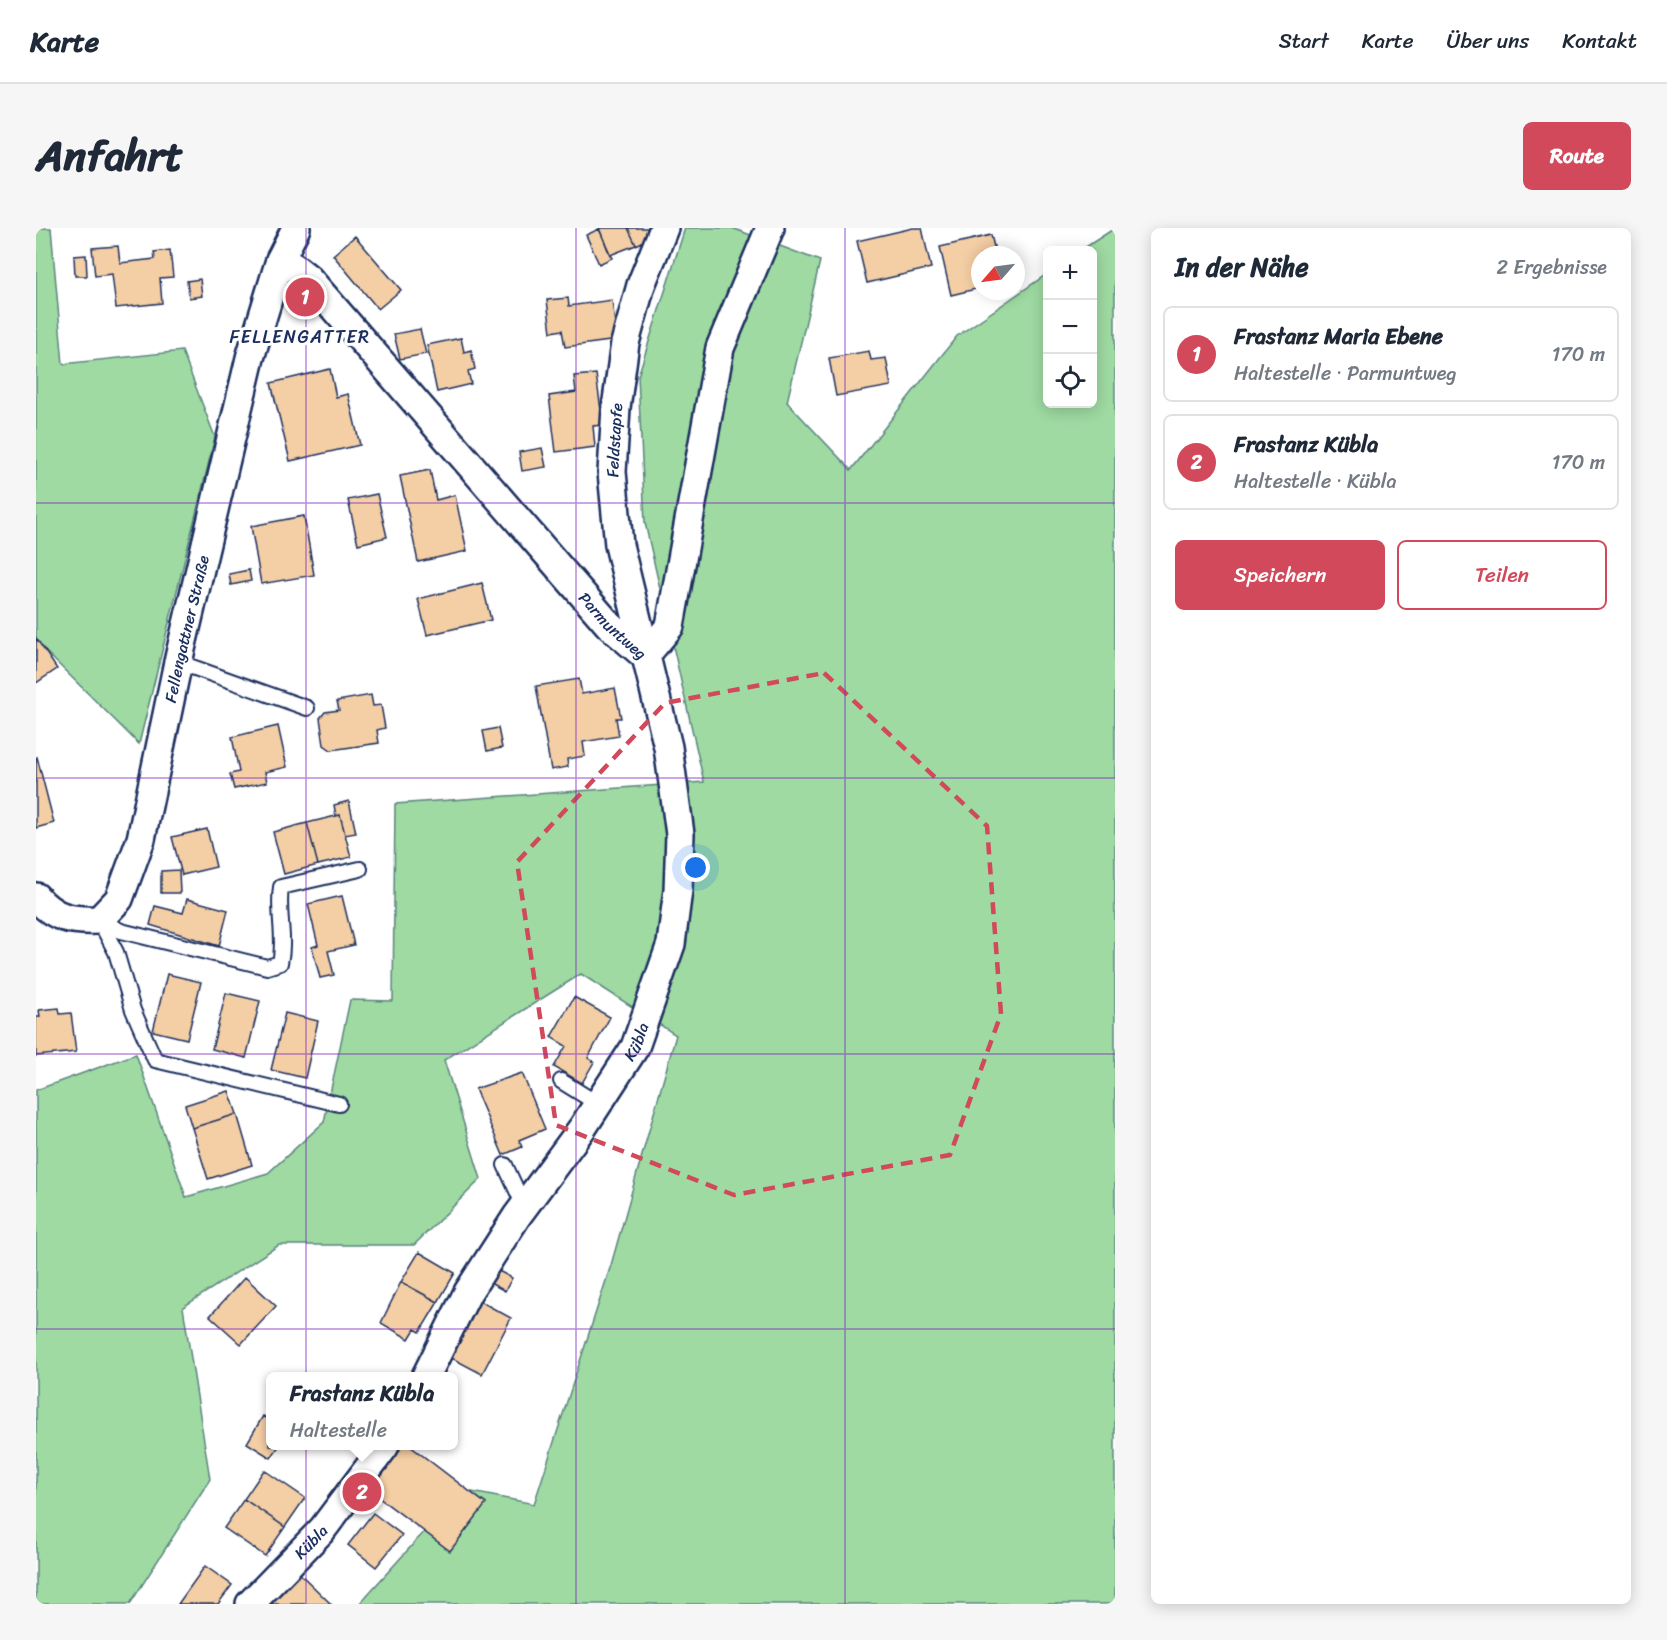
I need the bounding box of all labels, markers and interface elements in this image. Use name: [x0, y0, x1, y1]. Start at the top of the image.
text: Karte: [30, 17, 99, 66]
text: Start: [1279, 22, 1329, 60]
text: Karte: [1362, 22, 1414, 60]
text: Über uns: [1447, 22, 1529, 60]
text: Kontakt: [1562, 22, 1637, 60]
text: Anfahrt: [36, 119, 183, 193]
button: Route: [1523, 122, 1631, 190]
text: In der Nähe: [1175, 244, 1309, 290]
north arrow: [971, 246, 1025, 300]
map controls: [1043, 246, 1097, 408]
button: +: [1043, 246, 1097, 300]
text: 2 Ergebnisse: [1497, 250, 1607, 285]
pin: 1: [286, 274, 324, 320]
button: −: [1043, 300, 1097, 354]
text: Frastanz Maria Ebene: [1234, 317, 1443, 356]
district label: FELLENGATTER: [230, 321, 370, 353]
text: 1: [1192, 337, 1201, 372]
text: 170 m: [1552, 337, 1605, 372]
button: locate: [1043, 354, 1097, 408]
text: Haltestelle · Parmuntweg: [1234, 356, 1457, 391]
street label: Feldstapfe: [598, 401, 632, 479]
text: Frastanz Kübla: [1234, 425, 1378, 464]
text: 2: [1191, 445, 1202, 480]
text: 170 m: [1552, 445, 1605, 480]
text: Haltestelle · Kübla: [1234, 464, 1397, 499]
button: Speichern: [1175, 540, 1385, 610]
button: Teilen: [1397, 540, 1607, 610]
street label: Fellengattner Straße: [156, 552, 218, 705]
street label: Parmuntweg: [571, 585, 654, 667]
your location: [681, 853, 710, 882]
street label: Kübla: [615, 1018, 658, 1067]
popup: [266, 1372, 458, 1450]
text: Frastanz Kübla: [290, 1374, 434, 1413]
text: Haltestelle: [290, 1413, 387, 1448]
pin: 2: [342, 1470, 382, 1514]
street label: Kübla: [287, 1518, 335, 1566]

